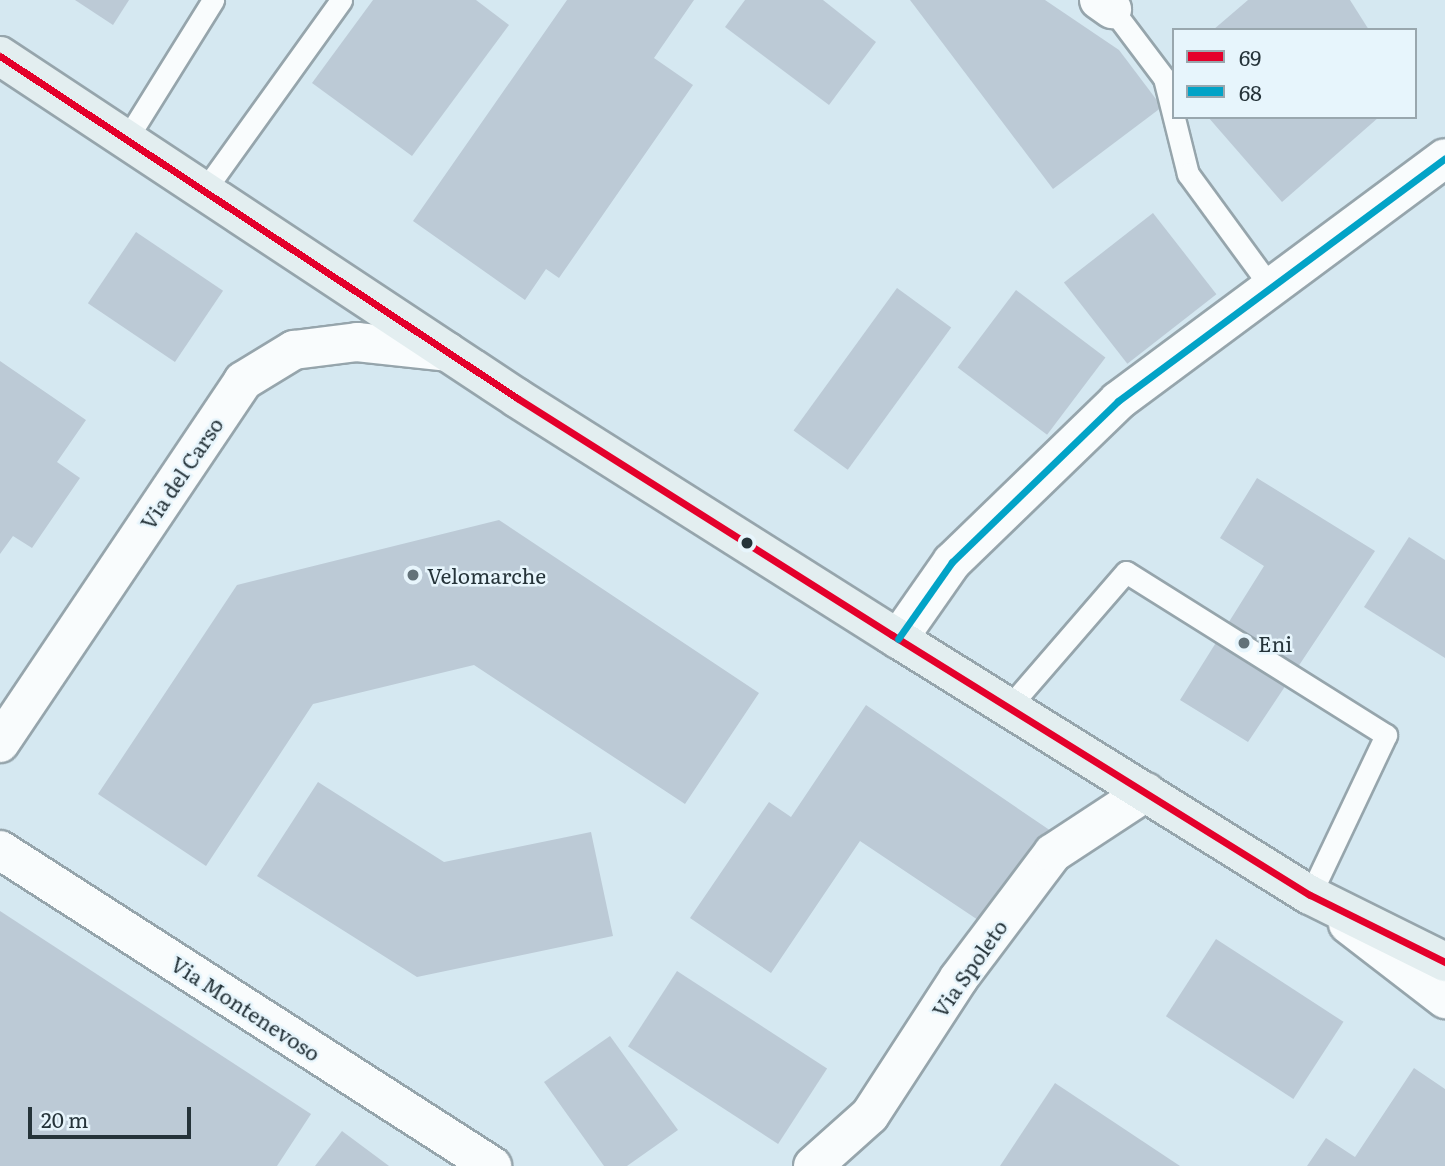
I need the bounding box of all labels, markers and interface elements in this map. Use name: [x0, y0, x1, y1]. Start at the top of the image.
legend: [1172, 28, 1417, 119]
text: 69: [1239, 41, 1261, 72]
text: 68: [1239, 76, 1262, 107]
street label: Via del Carso: [134, 412, 228, 534]
unlabelled marker: [740, 536, 754, 550]
place label: Velomarche: [427, 562, 546, 588]
marker: Velomarche: [405, 567, 421, 583]
place label: Eni: [1258, 630, 1292, 656]
marker: Eni: [1236, 635, 1252, 651]
street label: Via Spoleto: [926, 914, 1012, 1022]
street label: Via Montenevoso: [167, 950, 325, 1066]
scale bar: [32, 1092, 194, 1136]
text: 20 m: [41, 1103, 88, 1134]

